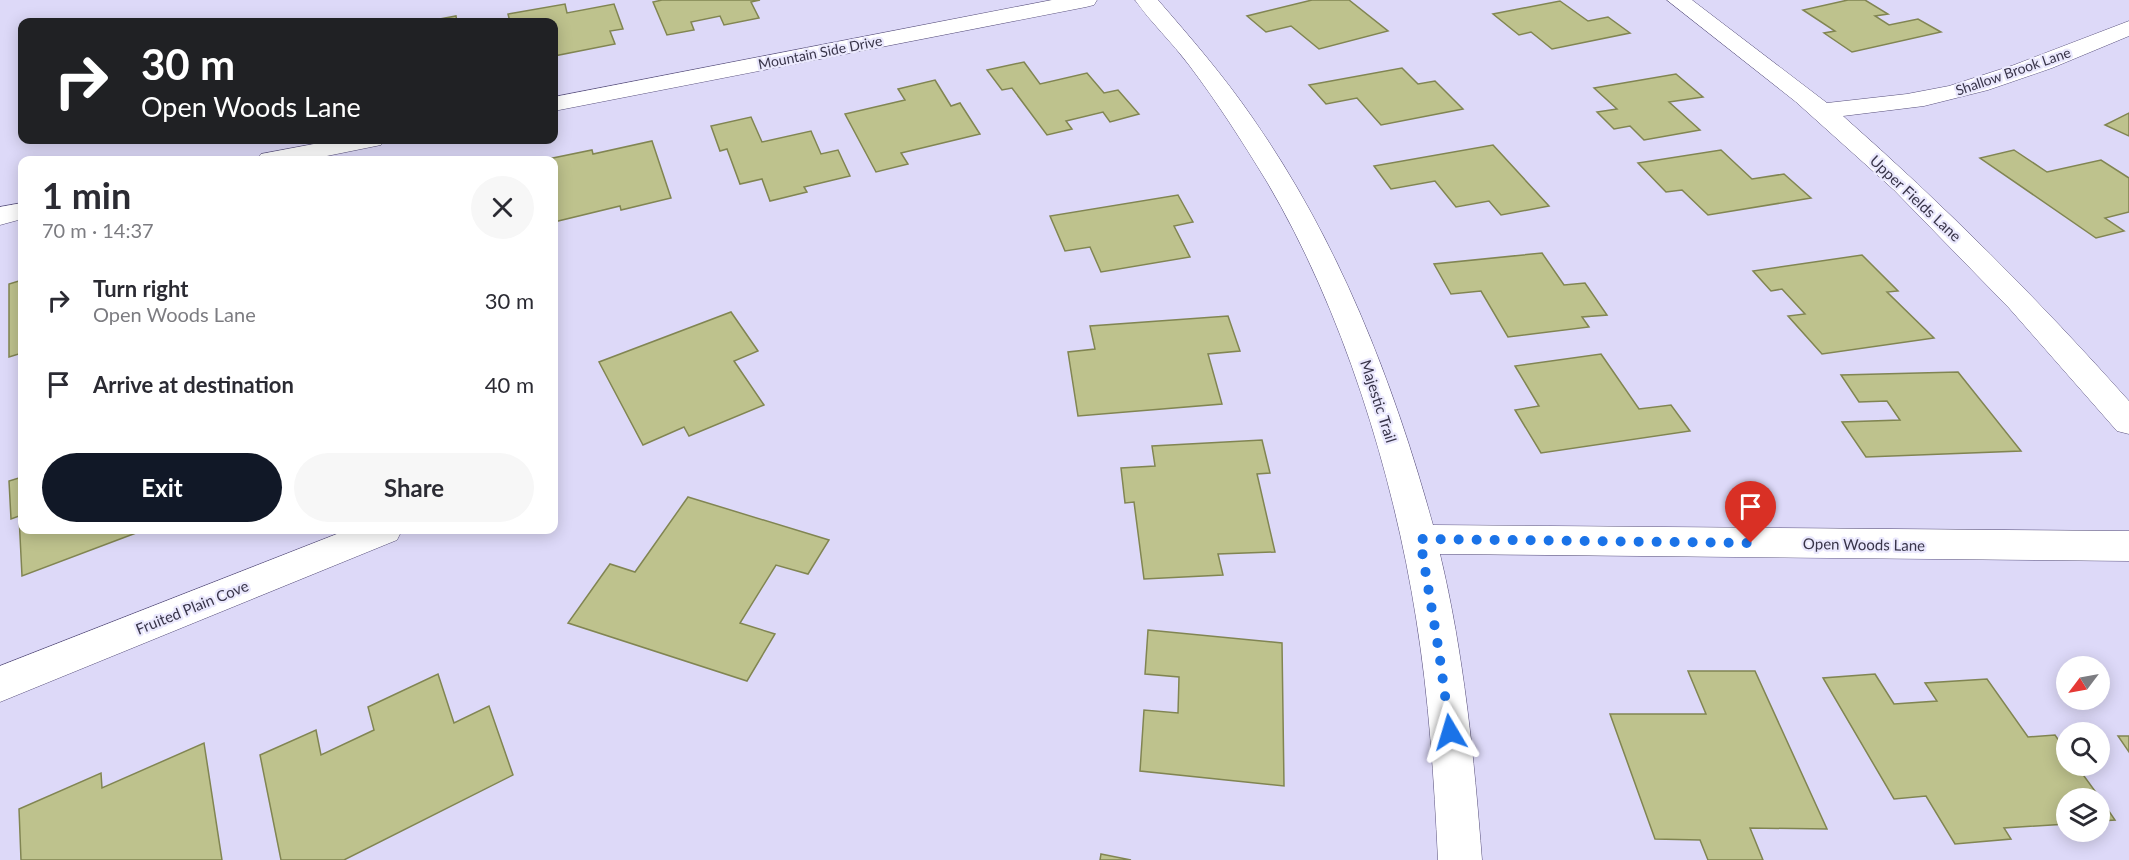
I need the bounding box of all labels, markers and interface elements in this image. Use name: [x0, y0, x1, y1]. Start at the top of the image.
street label: Mountain Side Drive: [757, 32, 883, 72]
text: 30 m: [141, 39, 235, 89]
icon: right: [42, 42, 120, 120]
street label: Shallow Brook Lane: [1953, 43, 2073, 99]
text: Open Woods Lane: [141, 90, 361, 123]
street label: Upper Fields Lane: [1867, 151, 1965, 245]
text: 1 min: [42, 173, 131, 217]
button: close: [471, 176, 534, 239]
text: 70 m · 14:37: [42, 218, 154, 242]
text: Turn right: [93, 275, 188, 302]
icon: right: [42, 284, 75, 317]
text: 30 m: [485, 287, 534, 314]
text: Open Woods Lane: [93, 302, 256, 326]
street label: Majestic Trail: [1357, 357, 1401, 445]
icon: arrive: [42, 368, 75, 401]
text: Arrive at destination: [93, 371, 294, 398]
text: 40 m: [485, 371, 534, 398]
button: Exit: [42, 453, 282, 522]
button: Share: [294, 453, 534, 522]
pin: [1725, 481, 1776, 543]
icon: arrive: [1734, 490, 1767, 523]
street label: Open Woods Lane: [1803, 534, 1925, 554]
street label: Fruited Plain Cove: [133, 576, 251, 638]
north arrow: [2056, 656, 2110, 710]
map controls: [2056, 656, 2110, 842]
position arrow: [1418, 700, 1482, 764]
button: search: [2056, 722, 2110, 776]
button: layers: [2056, 788, 2110, 842]

